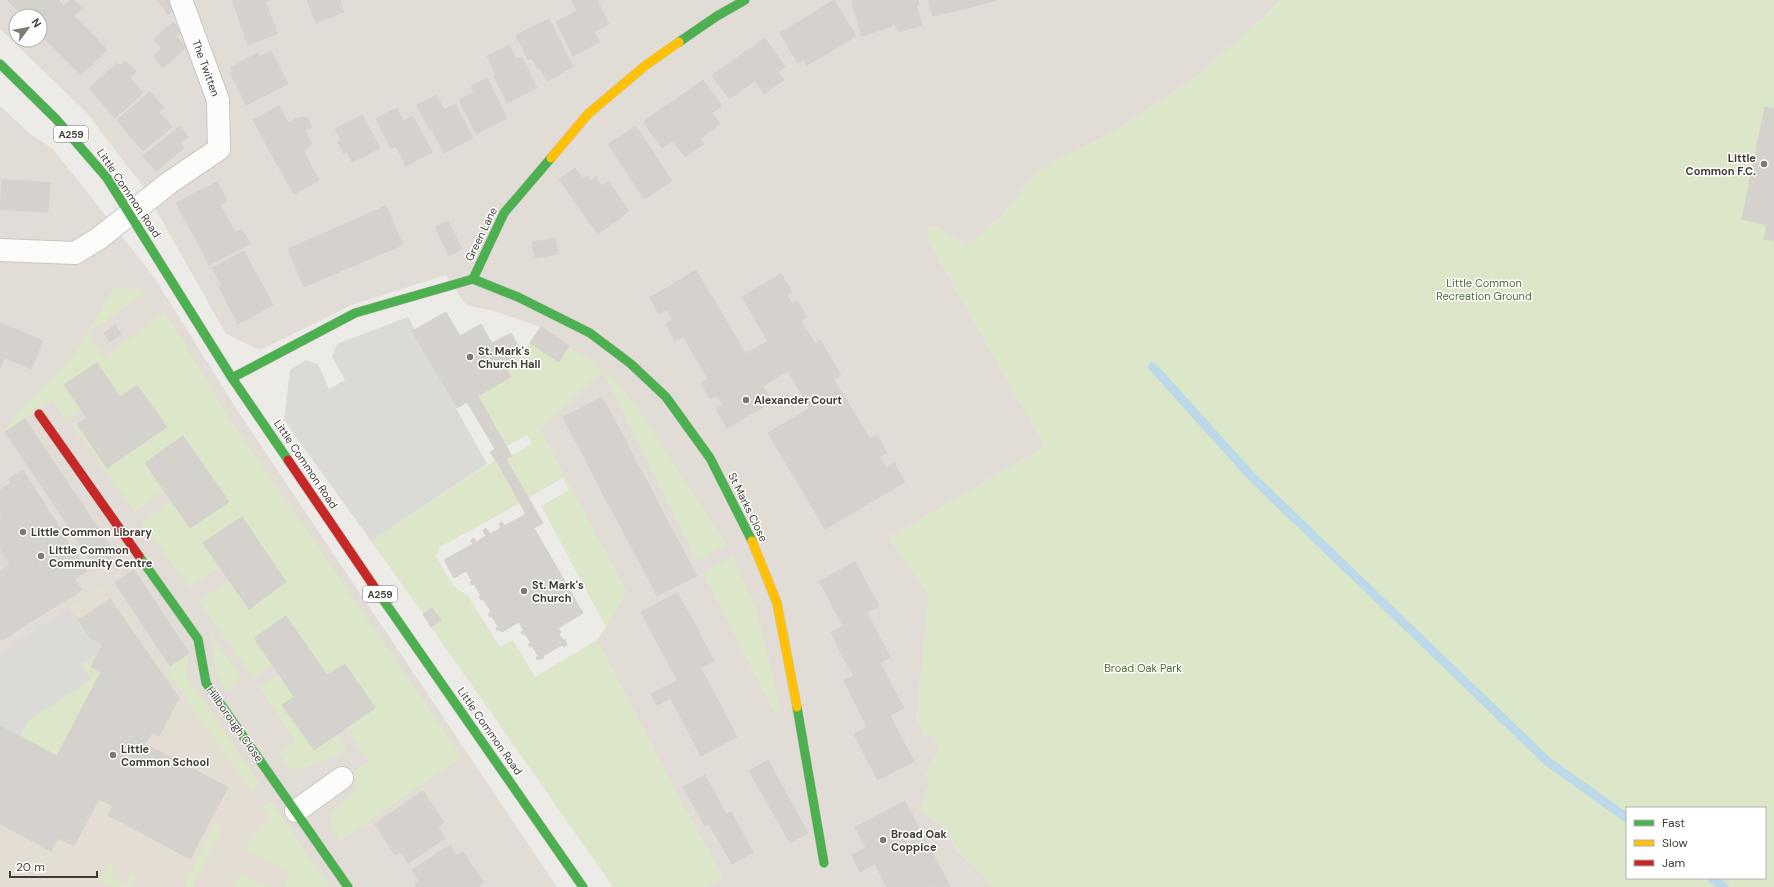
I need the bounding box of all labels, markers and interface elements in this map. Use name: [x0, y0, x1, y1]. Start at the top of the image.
north arrow: [8, 8, 48, 48]
text: N: [28, 16, 45, 30]
street label: The Twitten: [189, 38, 223, 98]
road number: A259: [54, 126, 88, 142]
street label: Little Common Road: [94, 146, 164, 240]
place label: Little Common F.C.: [1686, 151, 1756, 178]
marker: Little Common F.C.: [1759, 159, 1769, 169]
street label: Green Lane: [462, 205, 500, 263]
park label: Little Common Recreation Ground: [1436, 276, 1532, 303]
place label: St. Mark's Church Hall: [478, 344, 540, 371]
marker: St. Mark's Church Hall: [465, 352, 475, 362]
place label: Alexander Court: [754, 393, 842, 407]
marker: Alexander Court: [741, 395, 751, 405]
street label: Little Common Road: [271, 417, 341, 511]
street label: St Marks Close: [725, 470, 771, 544]
place label: Little Common Library: [31, 525, 152, 539]
marker: Little Common Library: [18, 527, 28, 537]
place label: Little Common Community Centre: [49, 543, 153, 570]
marker: Little Common Community Centre: [36, 551, 46, 561]
place label: St. Mark's Church: [532, 578, 584, 605]
road number: A259: [363, 586, 397, 602]
marker: St. Mark's Church: [519, 586, 529, 596]
park label: Broad Oak Park: [1104, 661, 1182, 675]
street label: Hillborough Close: [204, 683, 266, 765]
street label: Little Common Road: [454, 684, 526, 778]
place label: Little Common School: [121, 742, 209, 769]
marker: Little Common School: [108, 750, 118, 760]
legend: [1626, 807, 1766, 879]
text: Fast: [1662, 815, 1685, 831]
place label: Broad Oak Coppice: [891, 827, 947, 854]
marker: Broad Oak Coppice: [878, 835, 888, 845]
text: Slow: [1662, 835, 1688, 851]
scale bar: [10, 853, 97, 879]
text: Jam: [1662, 855, 1685, 871]
text: 20 m: [16, 859, 45, 875]

